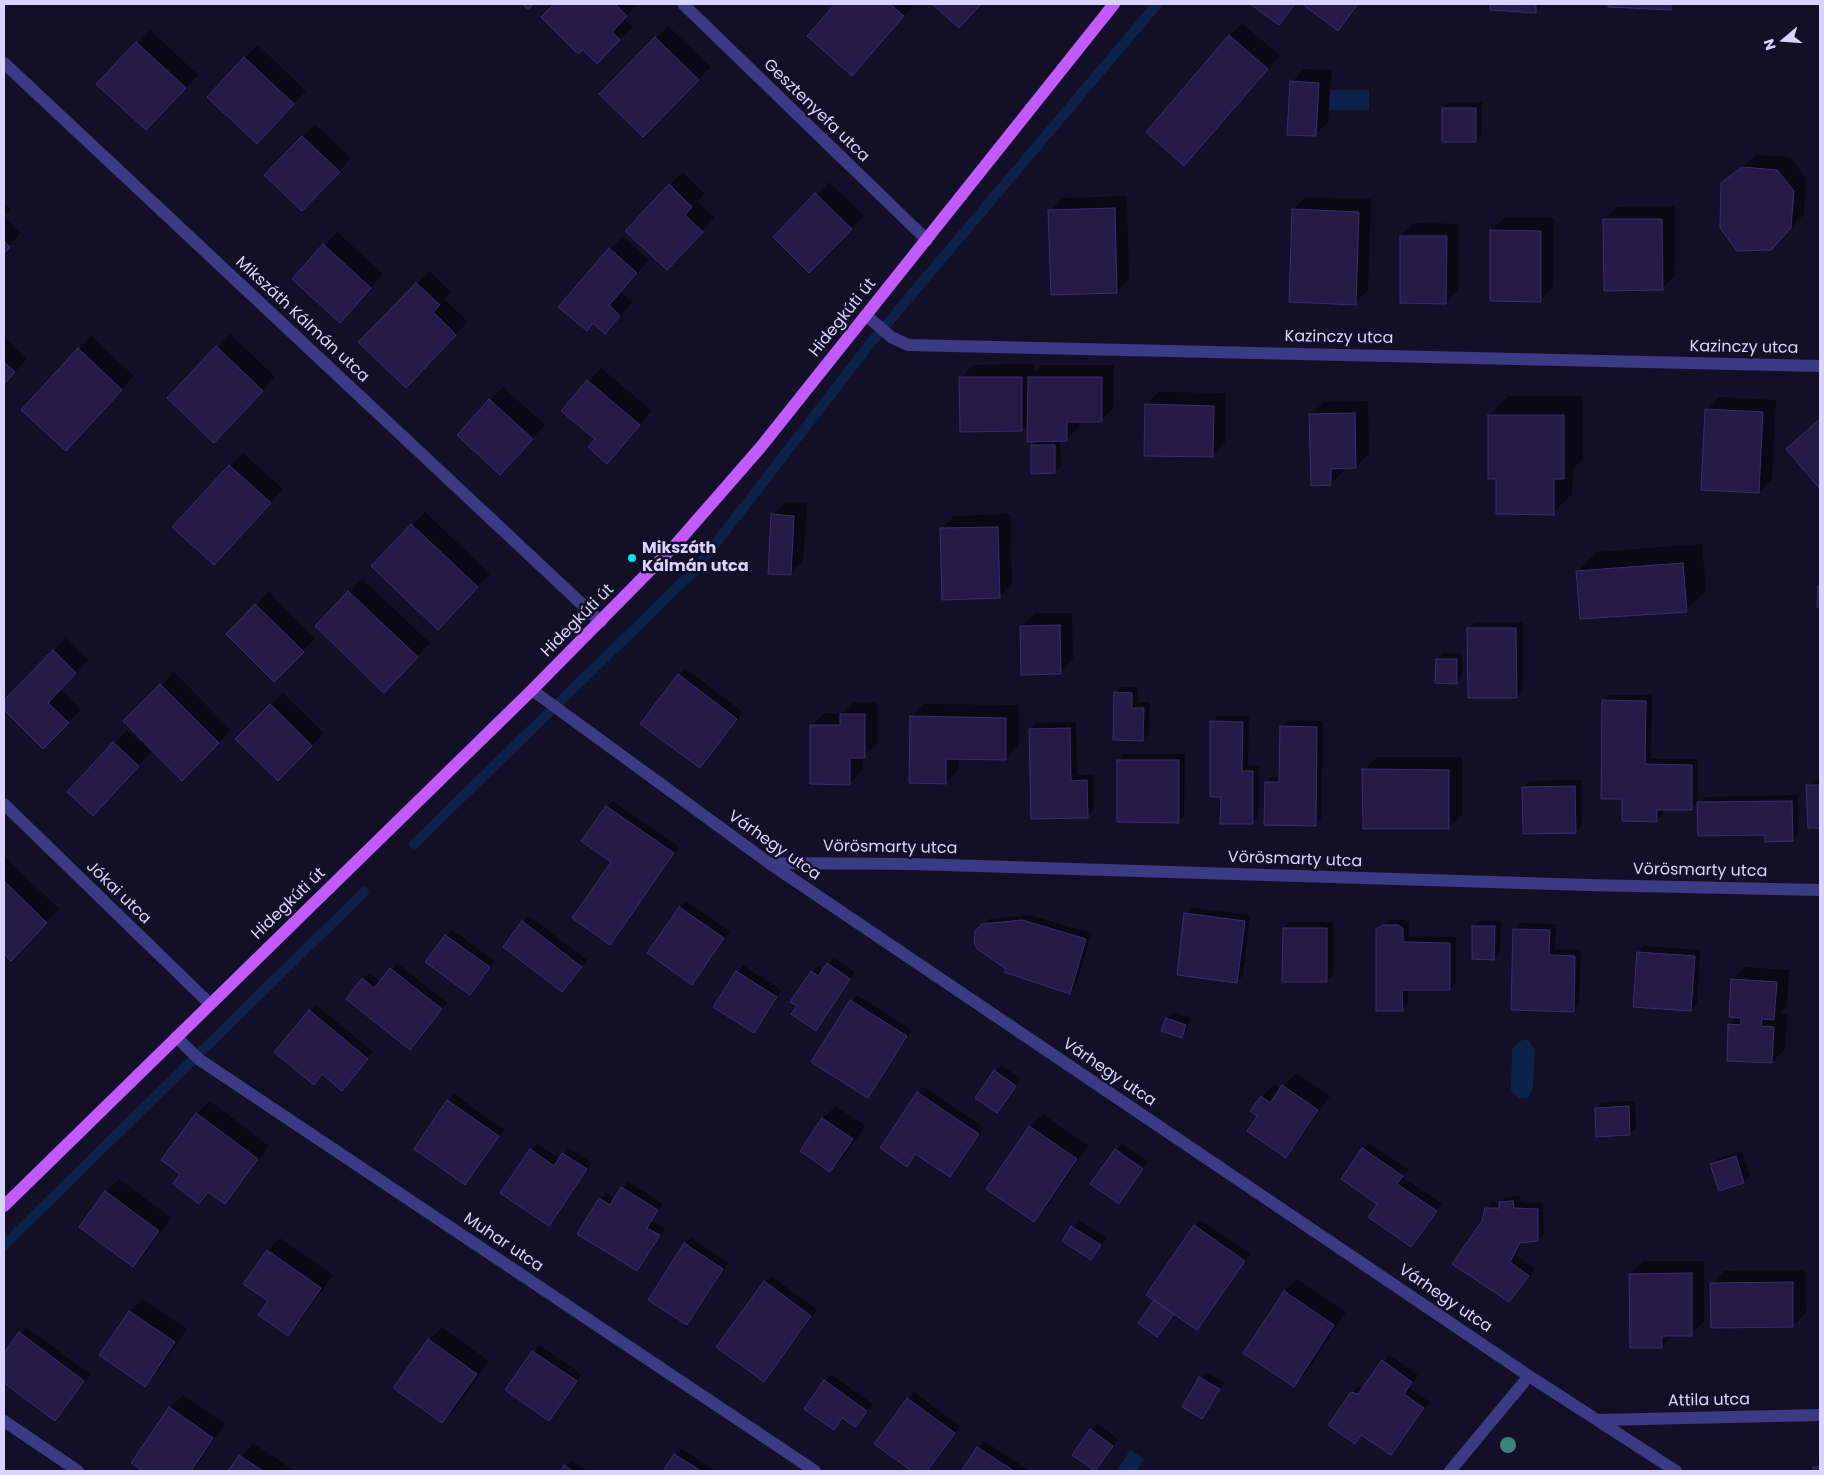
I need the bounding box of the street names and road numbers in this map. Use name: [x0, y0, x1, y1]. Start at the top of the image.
street label: Gesztenyefa utca: [759, 56, 873, 166]
street label: Mikszáth Kálmán utca: [231, 253, 373, 387]
street label: Hidegkúti út: [806, 275, 880, 361]
street label: Kazinczy utca: [1284, 327, 1394, 349]
street label: Kazinczy utca: [1689, 337, 1799, 359]
street label: Hidegkúti út: [538, 581, 618, 661]
street label: Várhegy utca: [724, 807, 824, 885]
street label: Vörösmarty utca: [823, 837, 957, 859]
street label: Vörösmarty utca: [1227, 848, 1363, 872]
street label: Jókai utca: [82, 857, 154, 929]
street label: Vörösmarty utca: [1633, 860, 1767, 882]
street label: Hidegkúti út: [248, 864, 330, 944]
street label: Várhegy utca: [1059, 1035, 1159, 1111]
street label: Muhar utca: [460, 1209, 546, 1277]
street label: Várhegy utca: [1395, 1261, 1495, 1337]
street label: Attila utca: [1668, 1391, 1750, 1411]

